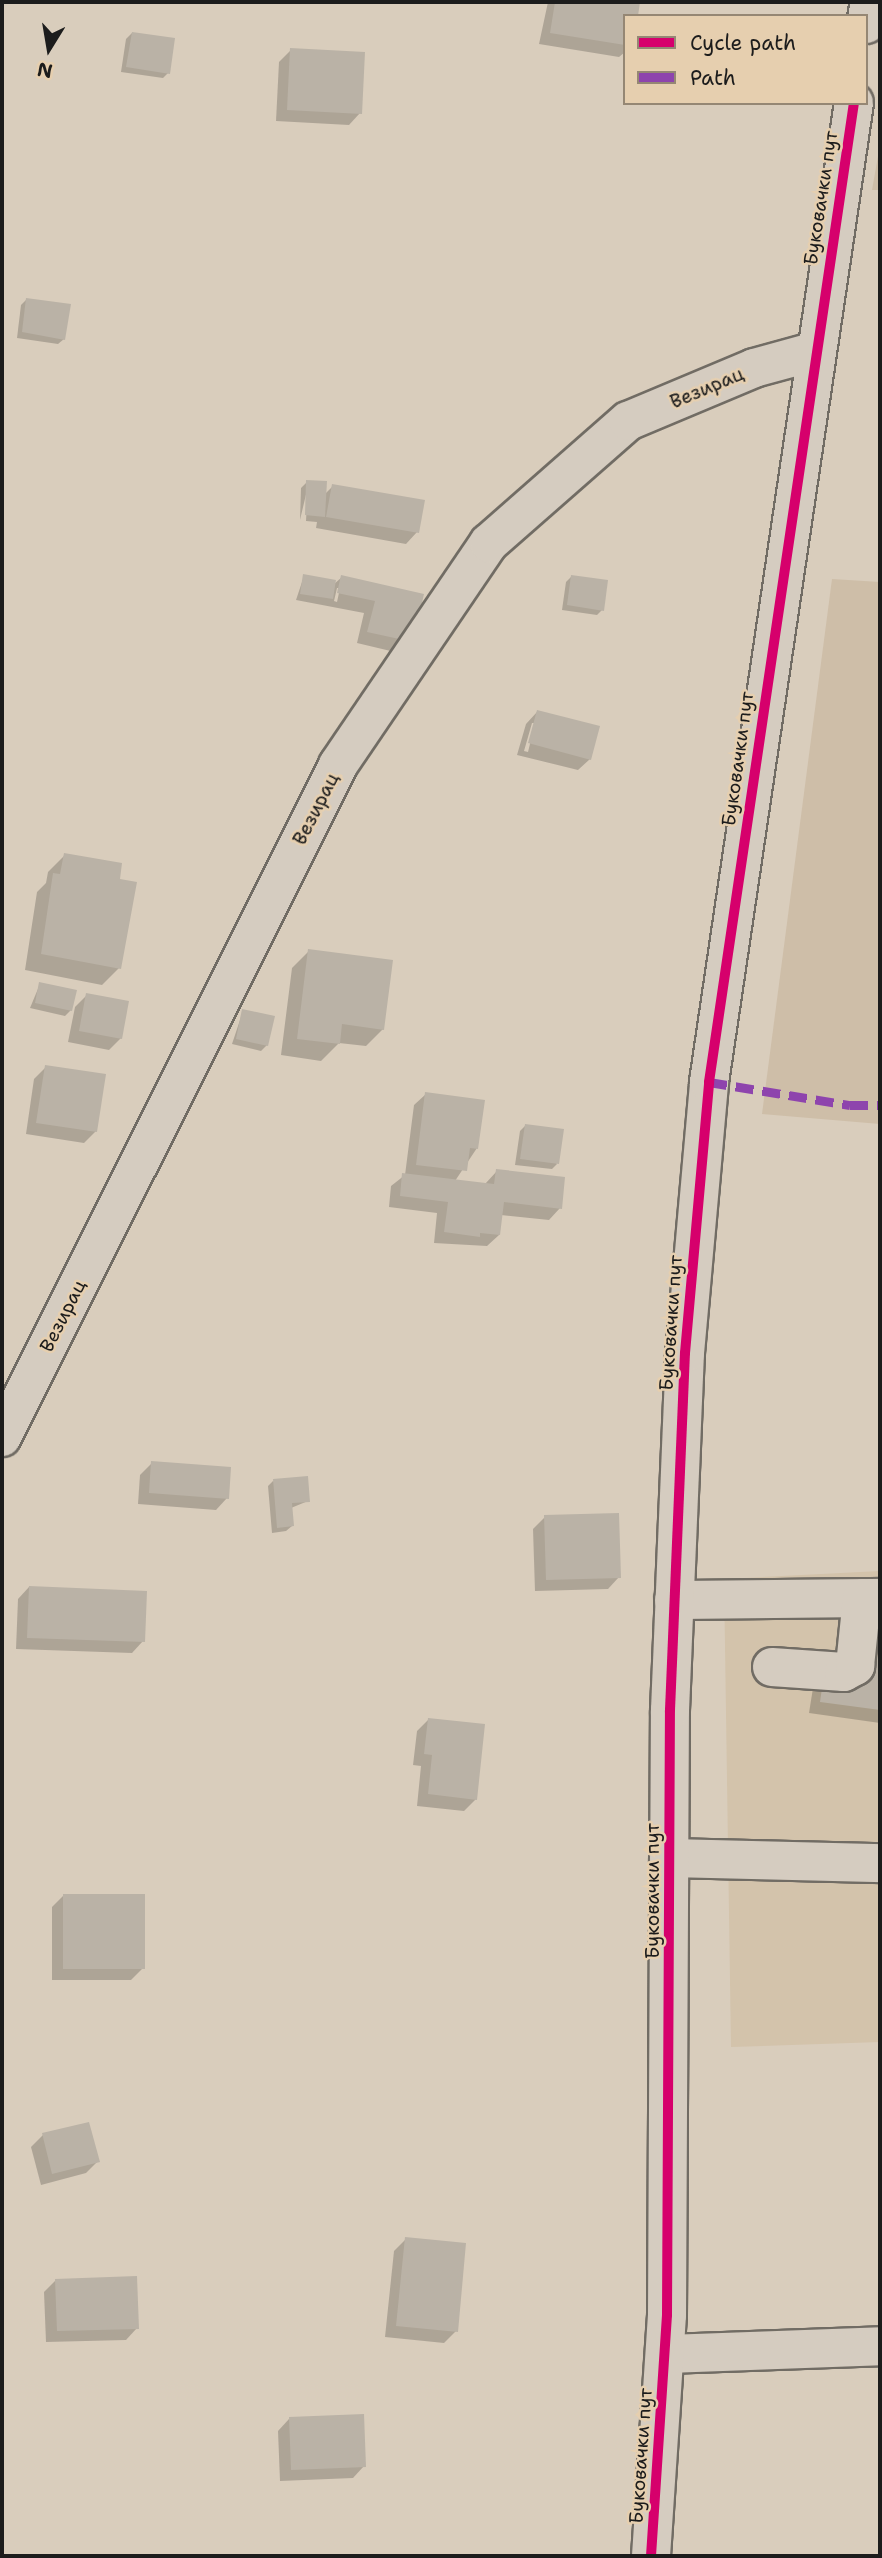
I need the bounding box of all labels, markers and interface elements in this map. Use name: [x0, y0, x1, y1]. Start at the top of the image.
north arrow: [14, 14, 84, 84]
legend: [623, 14, 868, 105]
text: Cycle path: [690, 29, 796, 57]
text: N: [35, 56, 55, 84]
text: Path: [690, 64, 736, 92]
street label: Буковачки пут: [799, 129, 843, 267]
street label: Везирац: [667, 362, 747, 414]
street label: Буковачки пут: [717, 690, 759, 828]
street label: Везирац: [288, 769, 344, 849]
street label: Буковачки пут: [655, 1254, 687, 1392]
street label: Везирац: [35, 1276, 91, 1356]
street label: Буковачки пут: [642, 1823, 664, 1959]
street label: Буковачки пут: [625, 2387, 657, 2525]

